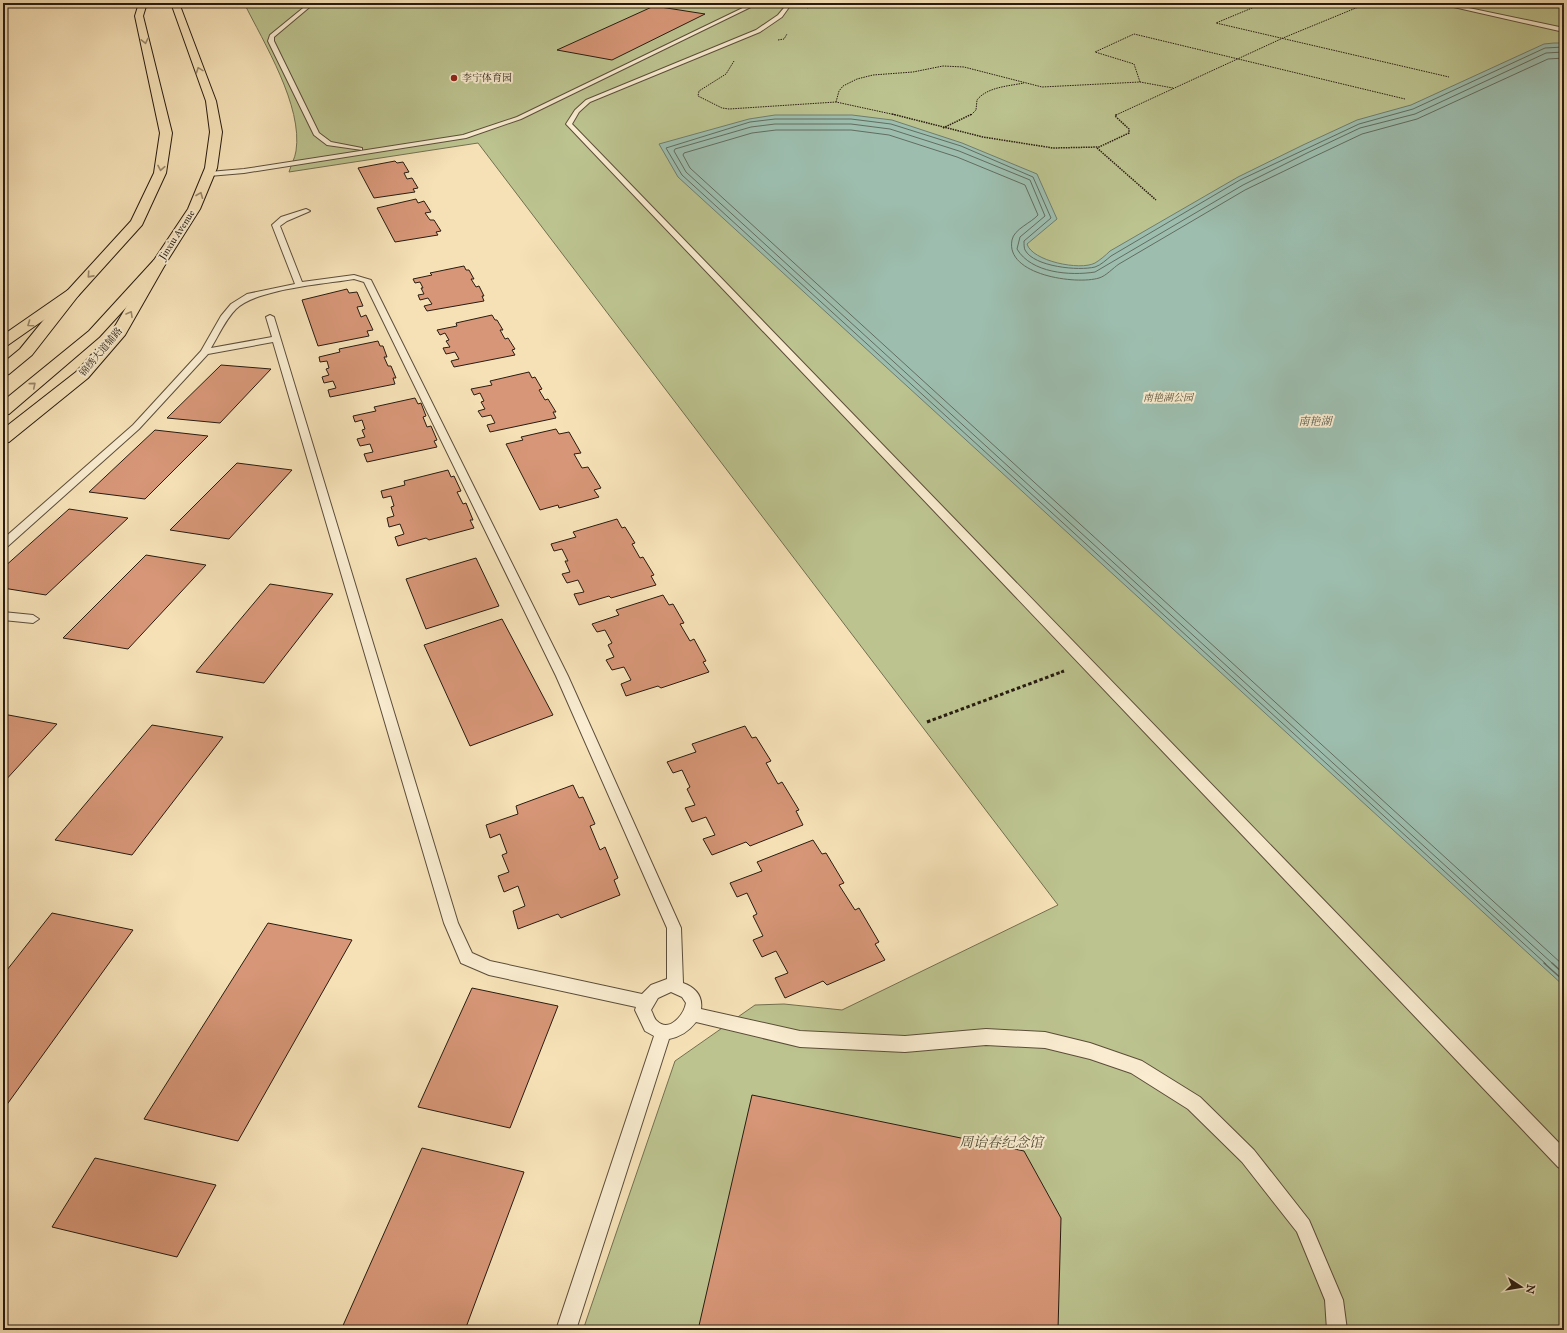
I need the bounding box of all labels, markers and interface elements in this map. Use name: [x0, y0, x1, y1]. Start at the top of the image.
one-way arrow: [140, 37, 149, 44]
one-way arrow: [196, 66, 204, 73]
place label: 李宁体育园: [462, 72, 512, 84]
marker: 李宁体育园: [449, 73, 459, 83]
one-way arrow: [157, 165, 165, 171]
one-way arrow: [196, 191, 204, 198]
street label: Jinxiu Avenue: [156, 208, 198, 263]
one-way arrow: [87, 270, 95, 278]
one-way arrow: [125, 310, 132, 318]
one-way arrow: [27, 319, 34, 327]
street label: 锦绣大道辅路: [77, 325, 125, 379]
one-way arrow: [28, 382, 36, 389]
park label: 南艳湖公园: [1143, 392, 1195, 404]
water label: 南艳湖: [1299, 415, 1333, 428]
park label: 周诒春纪念馆: [959, 1134, 1045, 1151]
north arrow: [1501, 1267, 1541, 1307]
text: N: [1523, 1283, 1538, 1296]

